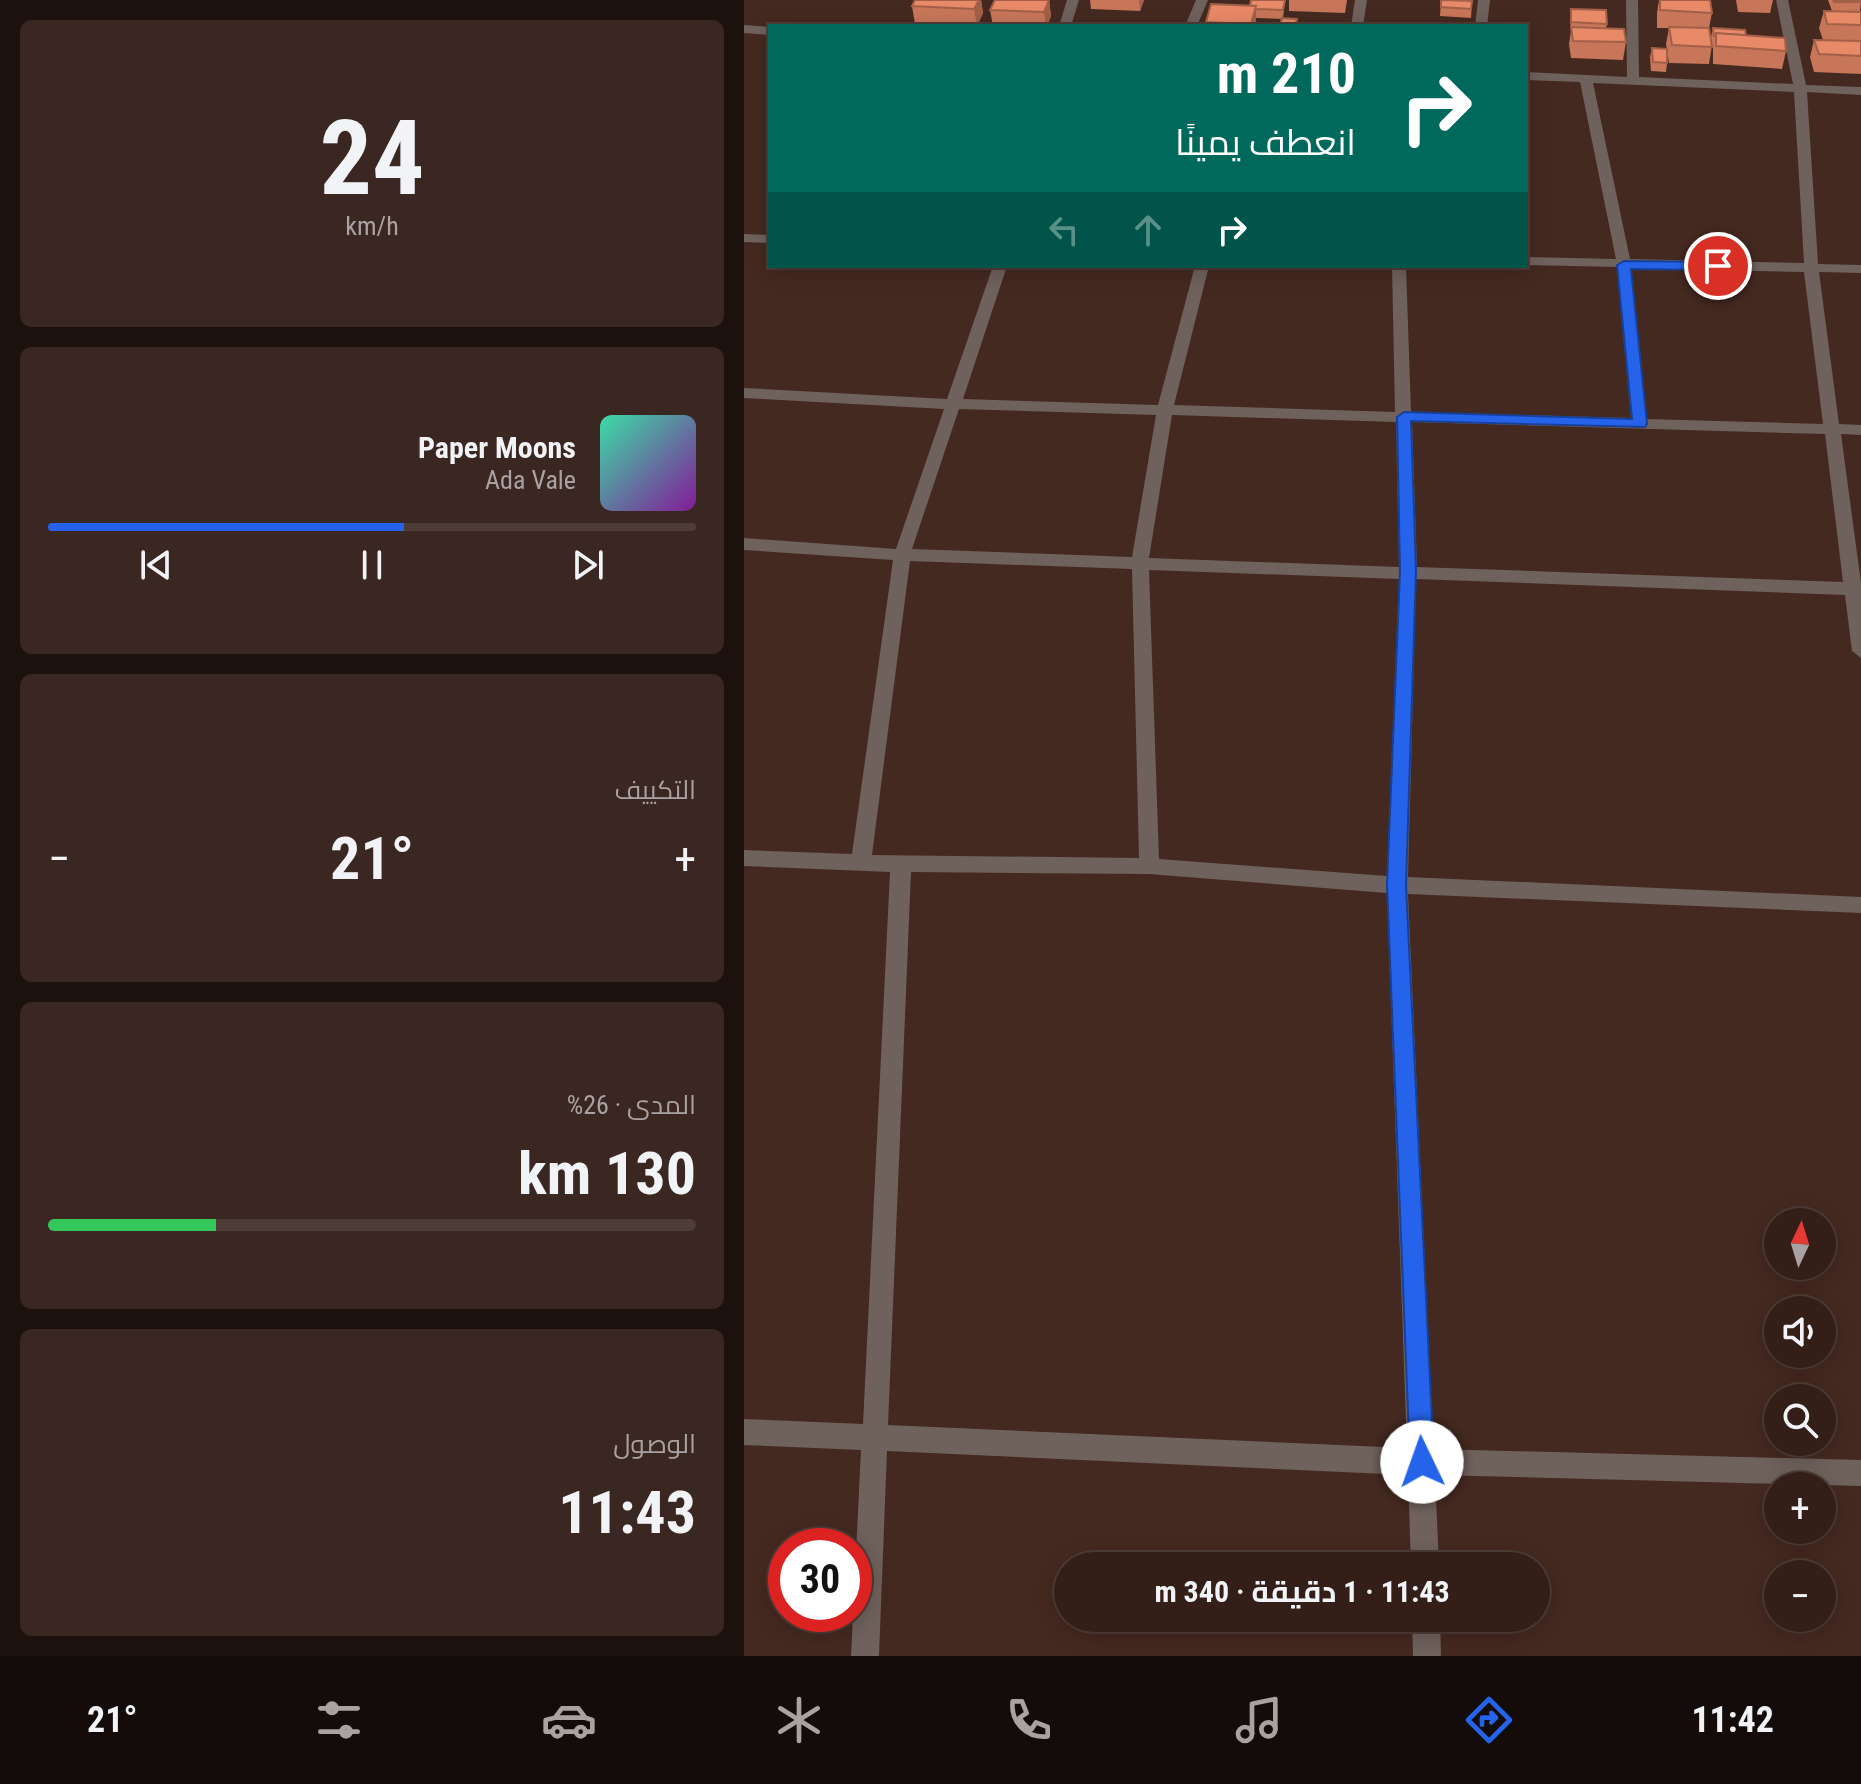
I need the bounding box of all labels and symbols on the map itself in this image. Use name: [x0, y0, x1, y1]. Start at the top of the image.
pin: [1684, 232, 1752, 300]
north arrow: [1764, 1208, 1836, 1280]
position arrow: [1380, 1420, 1464, 1504]
speed limit sign: 30: [768, 1528, 872, 1632]

